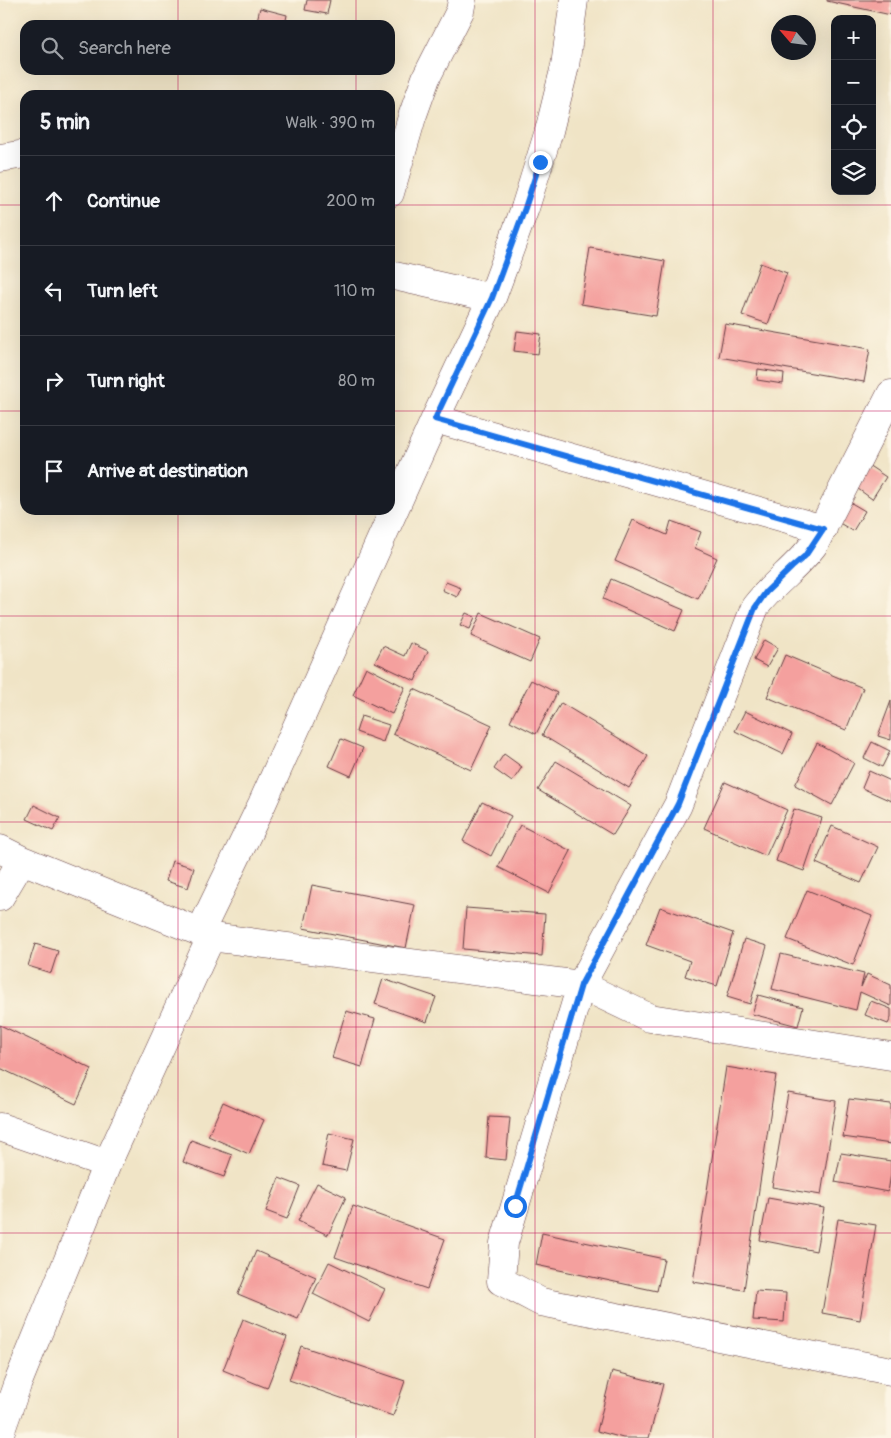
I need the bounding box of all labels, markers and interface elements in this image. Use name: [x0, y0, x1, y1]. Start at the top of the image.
north arrow: [771, 15, 816, 60]
map controls: [831, 15, 876, 195]
button: +: [831, 15, 876, 60]
search box: [20, 20, 395, 75]
icon: search: [38, 34, 66, 62]
text: Search here: [78, 36, 171, 60]
button: −: [831, 60, 876, 105]
button: locate: [831, 105, 876, 150]
text: 5 min: [40, 109, 90, 136]
text: Walk · 390 m: [286, 113, 375, 133]
button: layers: [831, 150, 876, 195]
route end: [529, 151, 552, 174]
icon: ahead: [40, 187, 68, 215]
text: Continue: [87, 189, 160, 213]
text: 200 m: [327, 191, 375, 211]
icon: left: [40, 277, 68, 305]
text: Turn left: [87, 279, 157, 303]
text: 110 m: [334, 281, 375, 301]
icon: right: [40, 367, 68, 395]
text: Turn right: [87, 369, 165, 393]
text: 80 m: [338, 371, 375, 391]
icon: arrive: [40, 457, 68, 485]
text: Arrive at destination: [87, 459, 248, 483]
route start: [504, 1195, 527, 1218]

